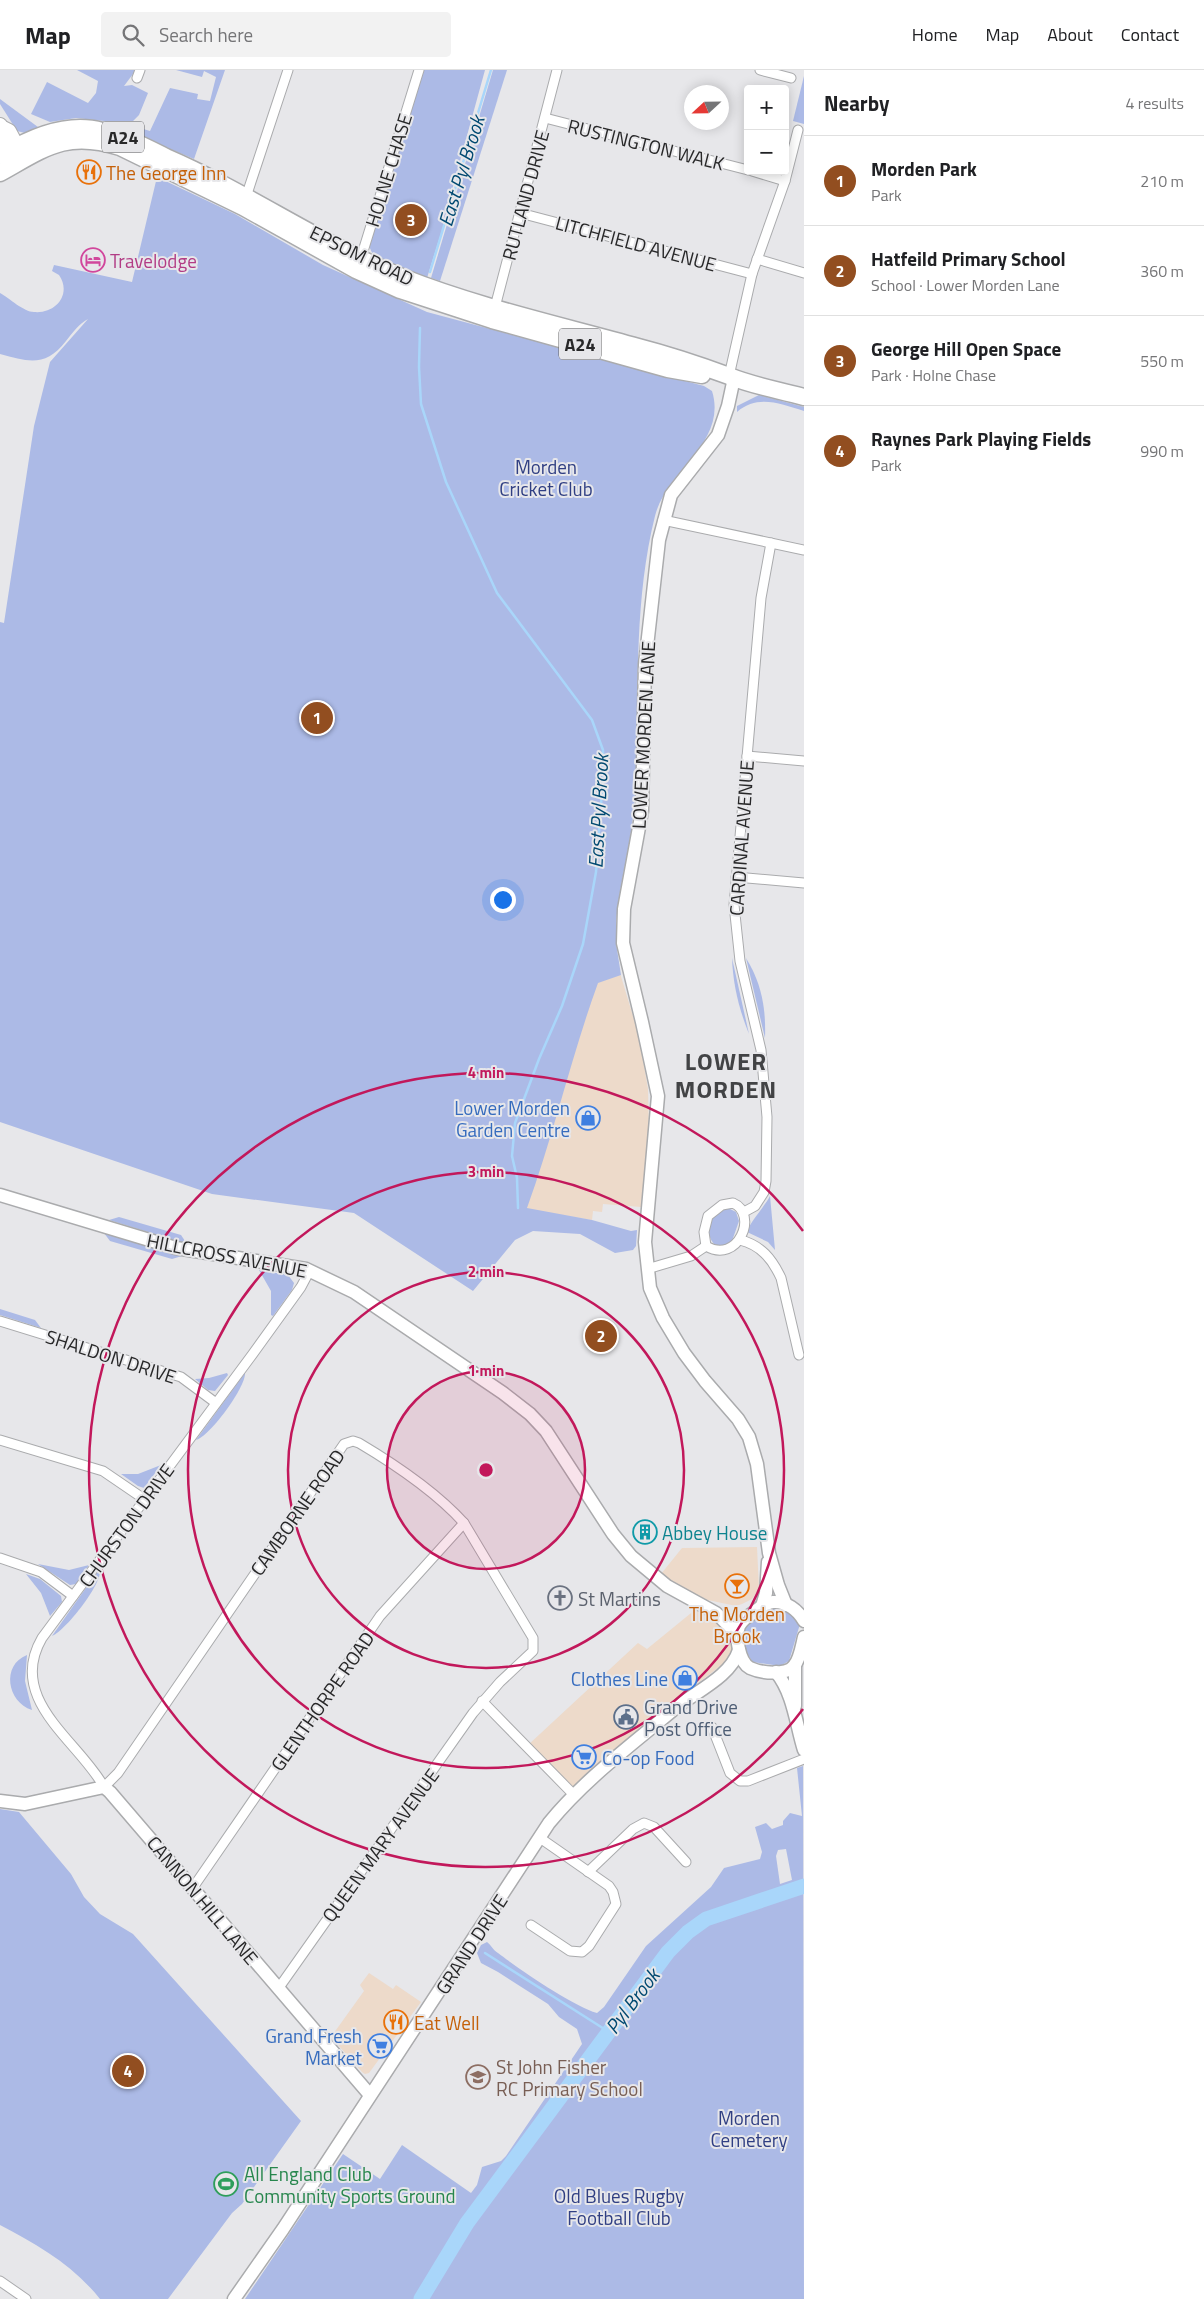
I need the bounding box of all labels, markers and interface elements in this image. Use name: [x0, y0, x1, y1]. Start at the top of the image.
search box: [101, 12, 451, 57]
text: Map: [25, 17, 71, 53]
text: Search here: [159, 20, 253, 49]
icon: search: [119, 21, 147, 49]
text: Home: [912, 21, 958, 48]
text: Map: [986, 21, 1019, 48]
text: About: [1047, 21, 1093, 48]
text: Contact: [1121, 21, 1179, 48]
north arrow: [684, 85, 729, 130]
map controls: [744, 85, 789, 175]
button: +: [744, 85, 789, 130]
text: Nearby: [824, 87, 889, 119]
text: 4 results: [1125, 91, 1184, 115]
street label: HOLNE CHASE: [357, 110, 419, 230]
water label: East Pyl Brook: [429, 110, 493, 230]
street label: RUSTINGTON WALK: [565, 111, 727, 178]
road number: A24: [102, 122, 144, 152]
street label: RUTLAND DRIVE: [494, 127, 556, 263]
button: −: [744, 130, 789, 175]
text: Morden Park: [871, 154, 977, 183]
place label: The George Inn: [106, 158, 226, 187]
restaurant icon: The George Inn: [76, 159, 102, 185]
text: 1: [836, 169, 844, 193]
text: 210 m: [1140, 169, 1184, 193]
text: Park: [871, 183, 902, 207]
pin: 3: [395, 201, 427, 239]
street label: LITCHFIELD AVENUE: [552, 208, 720, 278]
street label: EPSOM ROAD: [305, 217, 419, 293]
text: Hatfeild Primary School: [871, 244, 1066, 273]
place label: Travelodge: [110, 246, 197, 275]
hotel icon: Travelodge: [80, 247, 106, 273]
text: 2: [836, 259, 844, 283]
text: 360 m: [1140, 259, 1184, 283]
text: School · Lower Morden Lane: [871, 273, 1060, 297]
road number: A24: [559, 328, 601, 360]
text: George Hill Open Space: [871, 334, 1061, 363]
text: 3: [836, 349, 844, 373]
text: 550 m: [1140, 349, 1184, 373]
text: Park · Holne Chase: [871, 363, 996, 387]
text: Raynes Park Playing Fields: [871, 424, 1091, 453]
text: 4: [836, 439, 844, 463]
text: 990 m: [1140, 439, 1184, 463]
park label: Morden Cricket Club: [499, 452, 593, 503]
text: Park: [871, 453, 902, 477]
street label: LOWER MORDEN LANE: [624, 640, 662, 830]
pin: 1: [301, 699, 333, 737]
water label: East Pyl Brook: [580, 751, 617, 869]
street label: CARDINAL AVENUE: [721, 759, 761, 917]
your location: [490, 887, 516, 913]
district label: LOWER MORDEN: [675, 1043, 777, 1107]
text: 4 min: [468, 1061, 504, 1084]
place label: Lower Morden Garden Centre: [454, 1093, 570, 1144]
shop icon: Lower Morden Garden Centre: [575, 1105, 601, 1131]
text: 3 min: [468, 1160, 504, 1183]
street label: HILLCROSS AVENUE: [144, 1225, 310, 1285]
text: 2 min: [468, 1260, 504, 1283]
pin: 2: [585, 1317, 617, 1355]
street label: SHALDON DRIVE: [42, 1321, 180, 1391]
text: 1 min: [468, 1359, 504, 1382]
street label: CAMBORNE ROAD: [242, 1443, 352, 1581]
street label: CHURSTON DRIVE: [71, 1457, 181, 1593]
centre of rings: [477, 1461, 495, 1479]
place label: Abbey House: [662, 1518, 767, 1547]
building icon: Abbey House: [632, 1519, 658, 1545]
bar icon: The Morden Brook: [724, 1573, 750, 1599]
place label: St Martins: [578, 1584, 661, 1613]
church icon: St Martins: [547, 1585, 573, 1611]
place label: The Morden Brook: [689, 1599, 785, 1650]
street label: GLENTHORPE ROAD: [263, 1625, 381, 1777]
place label: Clothes Line: [571, 1664, 668, 1693]
shop icon: Clothes Line: [672, 1665, 698, 1691]
place label: Grand Drive Post Office: [644, 1692, 738, 1743]
public building icon: Grand Drive Post Office: [613, 1704, 639, 1730]
place label: Co-op Food: [602, 1743, 695, 1772]
supermarket icon: Co-op Food: [571, 1744, 597, 1770]
street label: QUEEN MARY AVENUE: [314, 1762, 446, 1928]
street label: CANNON HILL LANE: [140, 1829, 266, 1971]
street label: GRAND DRIVE: [428, 1888, 514, 2000]
water label: Pyl Brook: [597, 1960, 668, 2040]
place label: Eat Well: [414, 2008, 480, 2037]
restaurant icon: Eat Well: [383, 2009, 409, 2035]
place label: Grand Fresh Market: [265, 2021, 362, 2072]
supermarket icon: Grand Fresh Market: [367, 2033, 393, 2059]
pin: 4: [112, 2052, 144, 2090]
place label: St John Fisher RC Primary School: [496, 2052, 643, 2103]
school or university icon: St John Fisher RC Primary School: [465, 2064, 491, 2090]
park label: Morden Cemetery: [710, 2103, 788, 2154]
place label: All England Club Community Sports Ground: [244, 2159, 456, 2210]
sports icon: All England Club Community Sports Ground: [213, 2171, 239, 2197]
park label: Old Blues Rugby Football Club: [554, 2181, 684, 2232]

